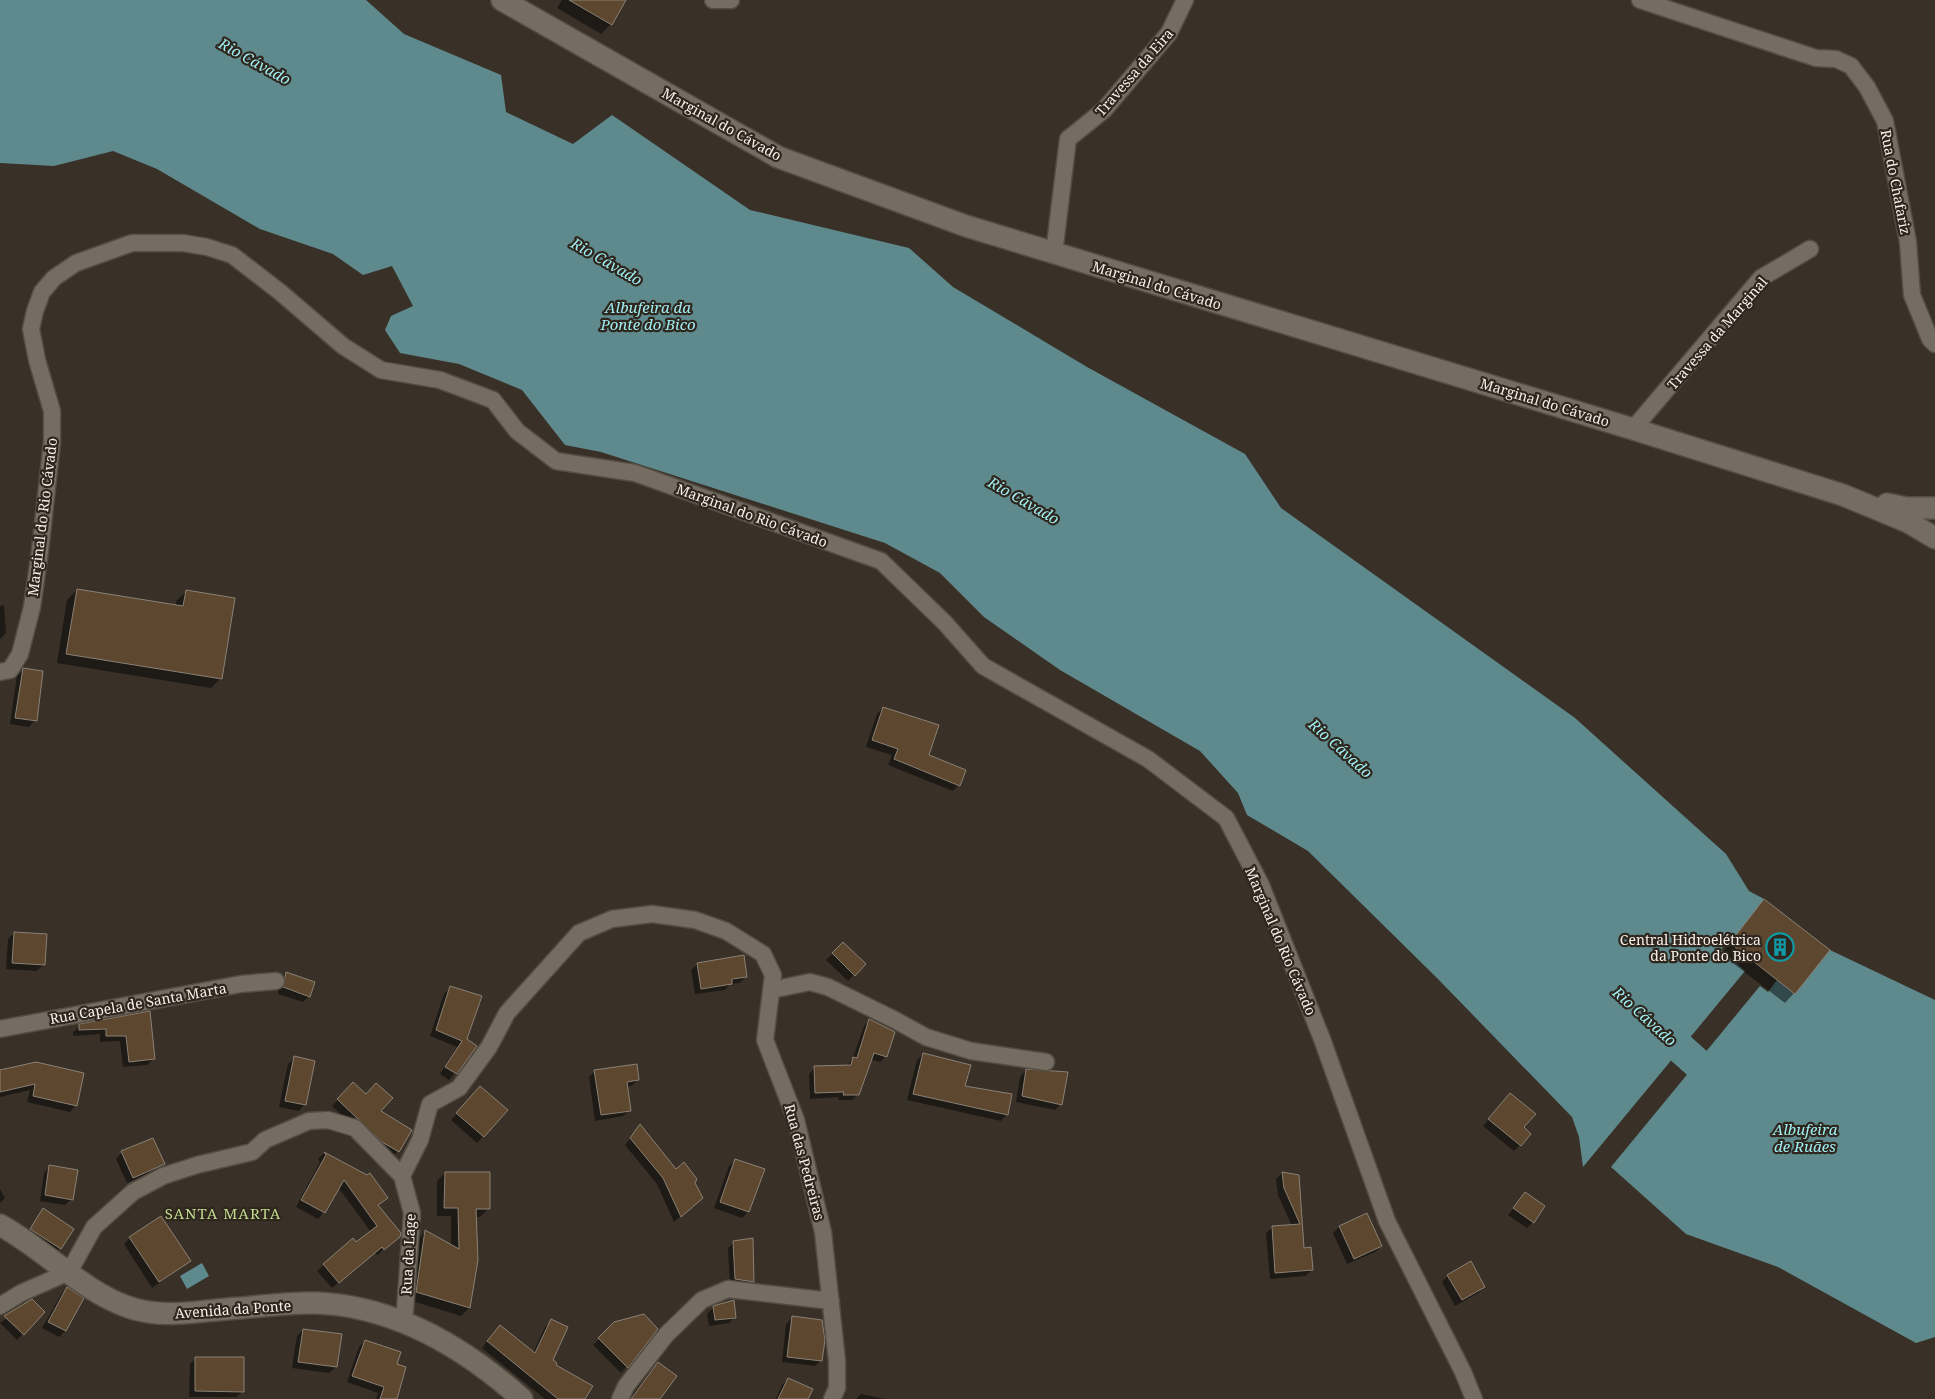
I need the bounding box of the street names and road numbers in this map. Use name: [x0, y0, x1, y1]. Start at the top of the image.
street label: Travessa da Eira: [1091, 24, 1177, 120]
street label: Marginal do Cávado: [659, 83, 785, 165]
street label: Rua do Chafariz: [1877, 128, 1915, 236]
street label: Marginal do Cávado: [1090, 256, 1224, 314]
street label: Travessa da Marginal: [1663, 272, 1772, 393]
street label: Marginal do Cávado: [1478, 373, 1612, 431]
street label: Marginal do Rio Cávado: [23, 437, 61, 597]
street label: Marginal do Rio Cávado: [674, 479, 830, 551]
street label: Marginal do Rio Cávado: [1241, 864, 1321, 1018]
street label: Rua Capela de Santa Marta: [48, 978, 228, 1028]
street label: Rua das Pedreiras: [780, 1102, 830, 1222]
street label: Rua da Lage: [396, 1213, 420, 1295]
street label: Avenida da Ponte: [174, 1295, 292, 1323]

